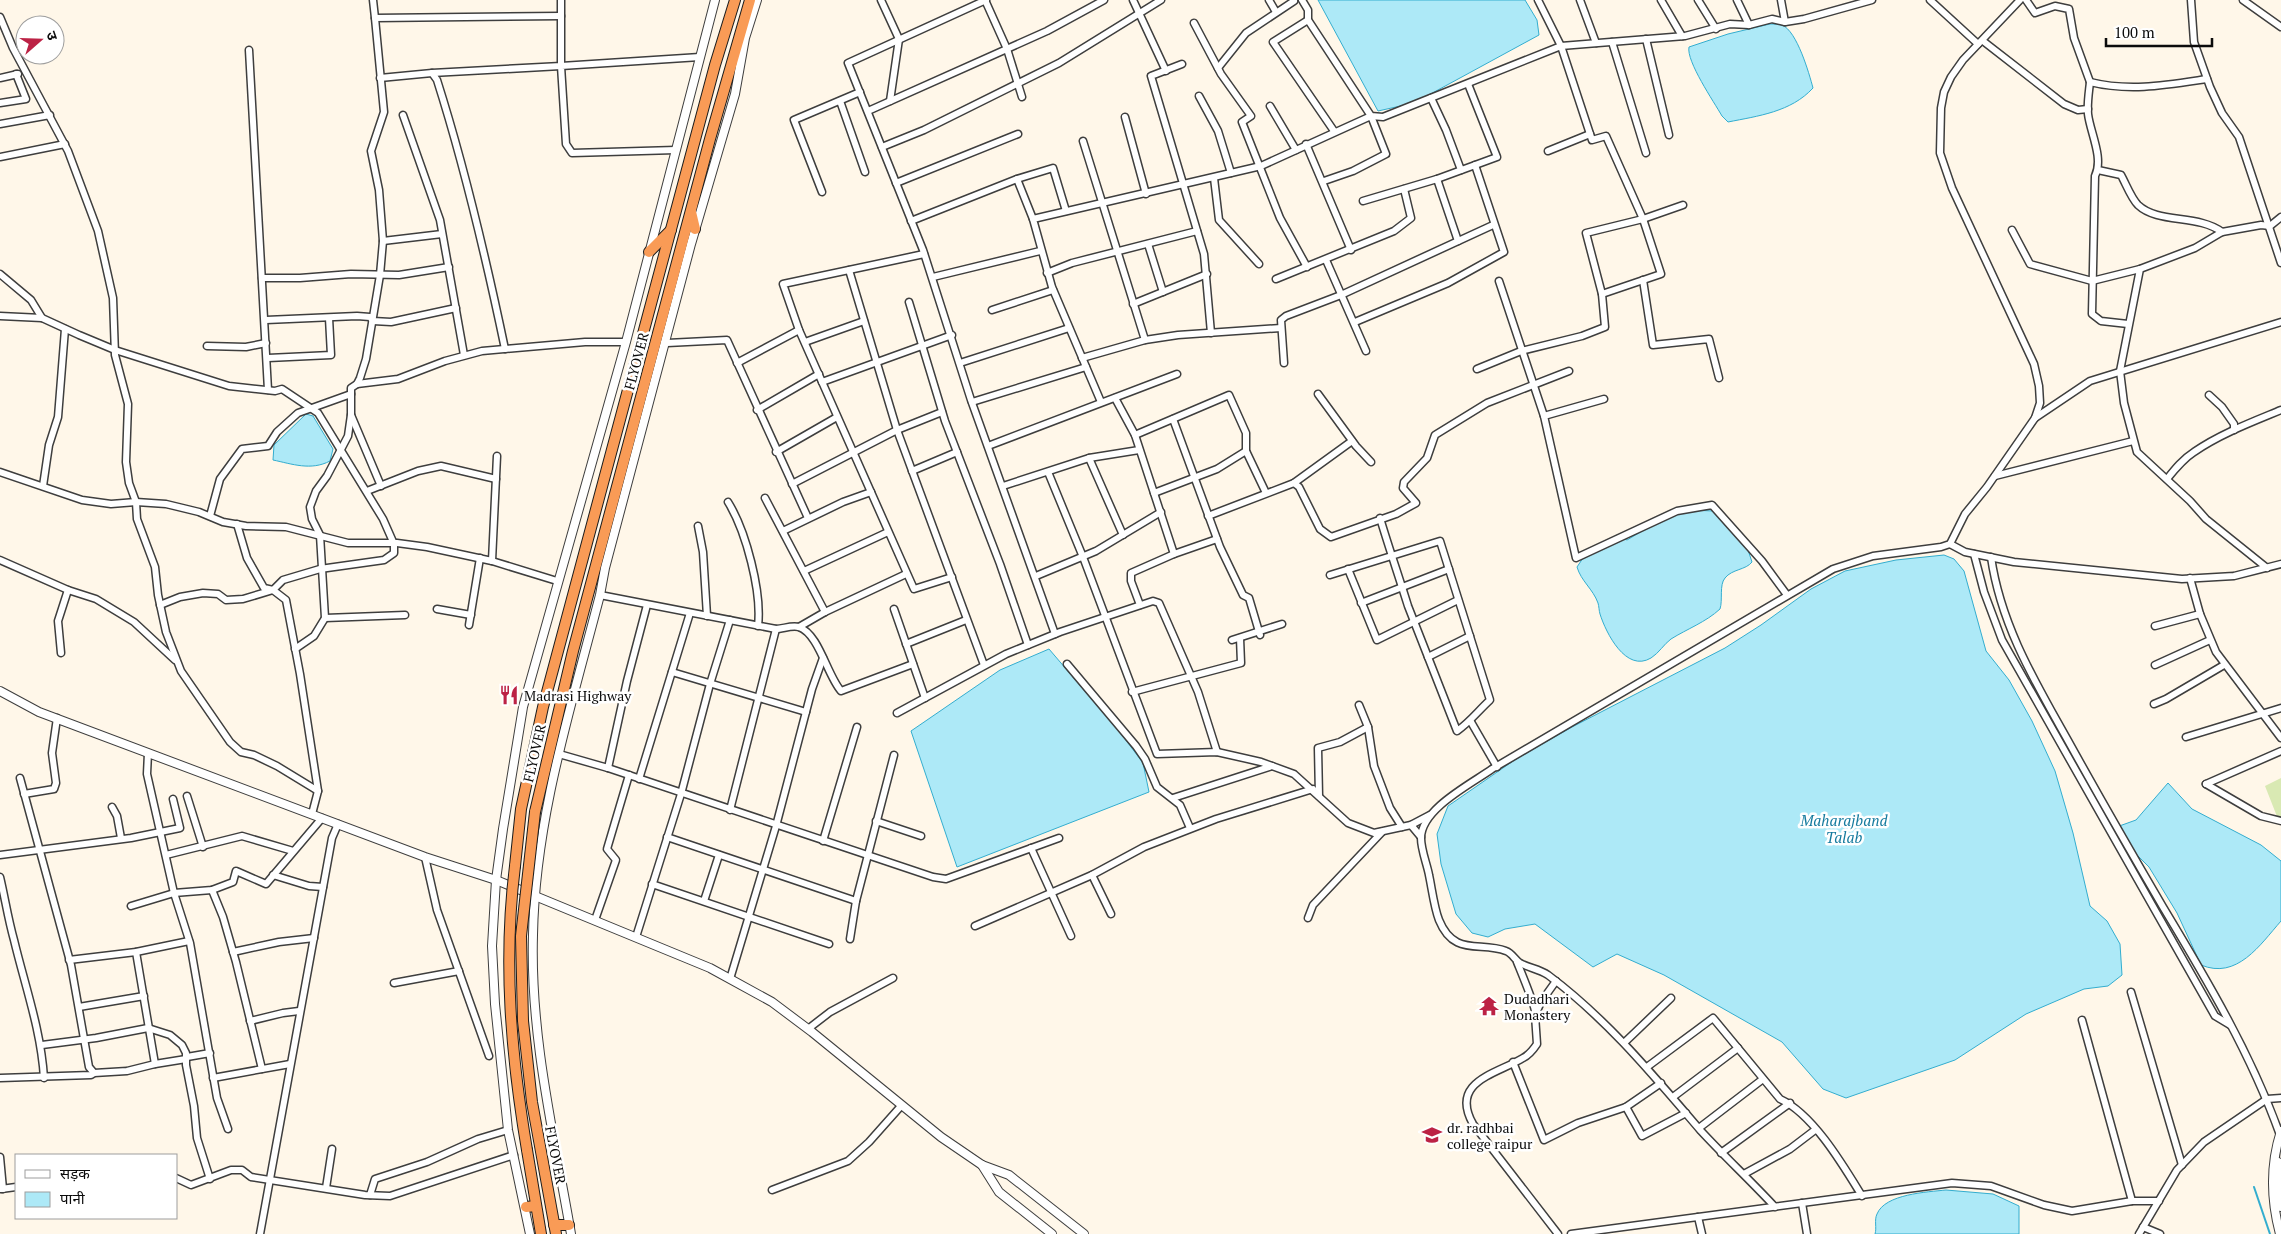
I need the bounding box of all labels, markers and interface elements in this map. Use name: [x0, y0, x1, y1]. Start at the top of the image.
north arrow: [15, 15, 65, 65]
scale bar: [2106, 15, 2212, 47]
text: 100 m: [2114, 22, 2155, 42]
text: उ: [42, 28, 63, 43]
street label: FLYOVER: [619, 330, 653, 392]
restaurant icon: Madrasi Highway: [498, 684, 520, 706]
place label: Madrasi Highway: [524, 686, 632, 705]
street label: FLYOVER: [518, 722, 550, 784]
water label: Maharajband Talab: [1799, 810, 1889, 847]
place label: Dudadhari Monastery: [1504, 989, 1571, 1024]
temple icon: Dudadhari Monastery: [1478, 995, 1500, 1017]
place label: dr. radhbai college raipur: [1447, 1118, 1533, 1153]
street label: FLYOVER: [541, 1124, 571, 1186]
school or university icon: dr. radhbai college raipur: [1421, 1124, 1443, 1146]
legend: [15, 1154, 178, 1219]
text: सड़क: [60, 1163, 90, 1183]
text: पानी: [60, 1188, 86, 1208]

